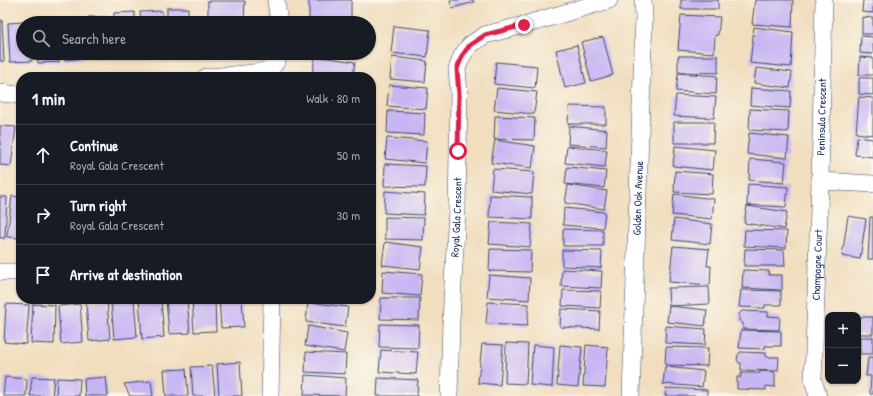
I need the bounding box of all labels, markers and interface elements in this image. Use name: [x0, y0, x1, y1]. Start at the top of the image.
search box: [16, 16, 376, 60]
route end: [515, 16, 533, 34]
icon: search: [30, 27, 52, 49]
text: Search here: [62, 28, 126, 49]
street label: Peninsula Crescent: [814, 78, 829, 156]
text: 1 min: [32, 87, 65, 110]
text: Walk · 80 m: [306, 89, 360, 107]
text: Continue: [70, 135, 118, 156]
route start: [449, 142, 467, 160]
icon: ahead: [32, 144, 54, 166]
text: 50 m: [337, 146, 360, 164]
text: Royal Gala Crescent: [70, 156, 164, 174]
street label: Golden Oak Avenue: [630, 160, 646, 236]
street label: Royal Gala Crescent: [447, 177, 465, 257]
text: Turn right: [70, 195, 126, 216]
icon: right: [32, 204, 54, 226]
text: 30 m: [337, 206, 360, 224]
text: Royal Gala Crescent: [70, 216, 164, 234]
street label: Champagne Court: [809, 229, 825, 301]
icon: arrive: [32, 264, 54, 286]
text: Arrive at destination: [70, 264, 182, 285]
map controls: [825, 312, 861, 384]
button: +: [825, 312, 861, 348]
button: −: [825, 348, 861, 384]

